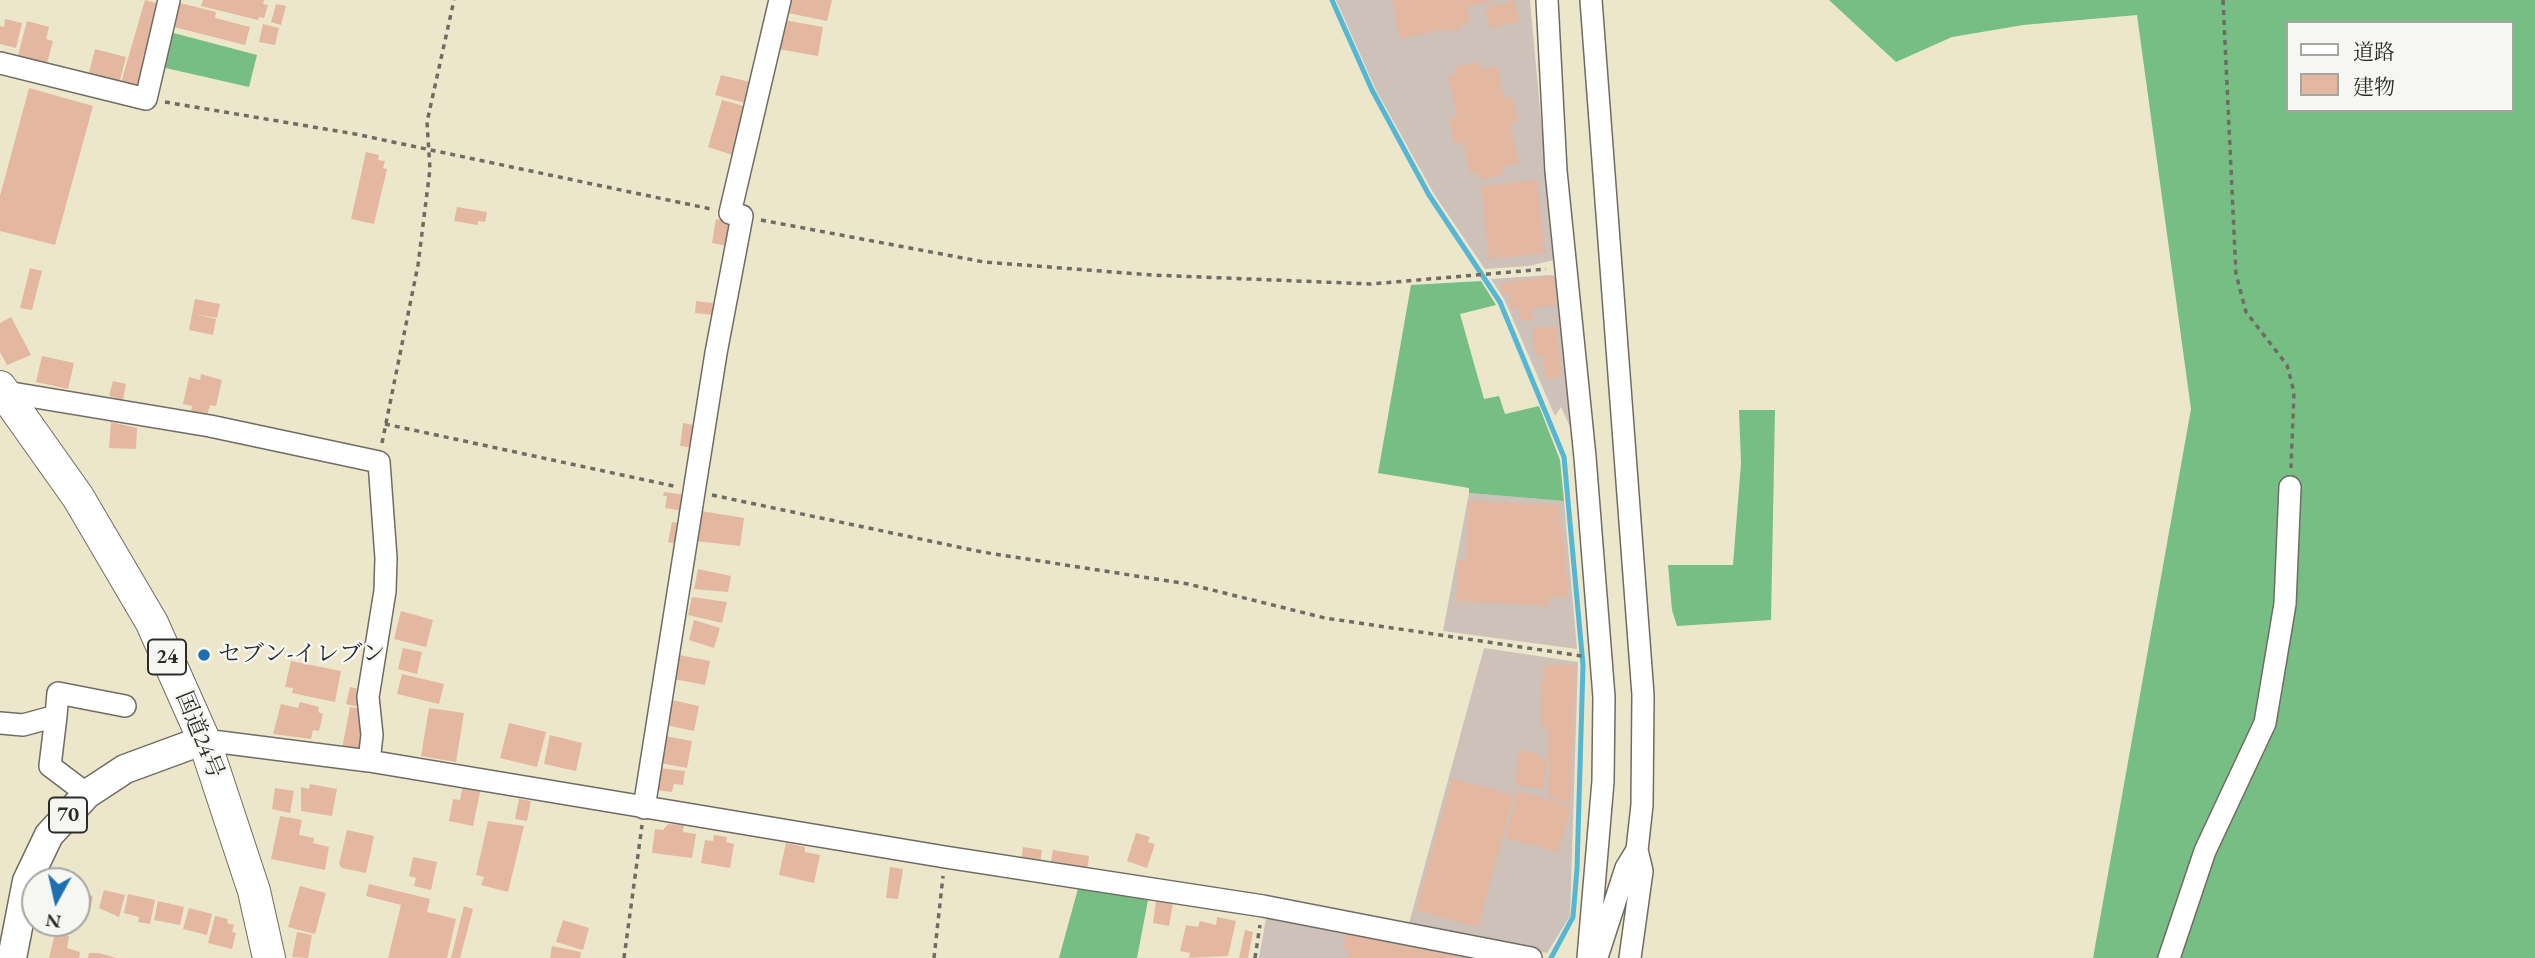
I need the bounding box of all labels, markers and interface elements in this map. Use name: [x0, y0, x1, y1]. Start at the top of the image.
legend: [2286, 21, 2514, 112]
text: 道路: [2353, 38, 2395, 65]
text: 建物: [2353, 73, 2395, 100]
road number: 24: [148, 640, 186, 674]
place label: セブン-イレブン: [218, 641, 385, 669]
marker: セブン-イレブン: [196, 647, 212, 663]
street label: 国道24号: [169, 688, 229, 782]
road number: 70: [49, 798, 87, 832]
north arrow: [21, 867, 91, 937]
text: N: [44, 908, 63, 935]

